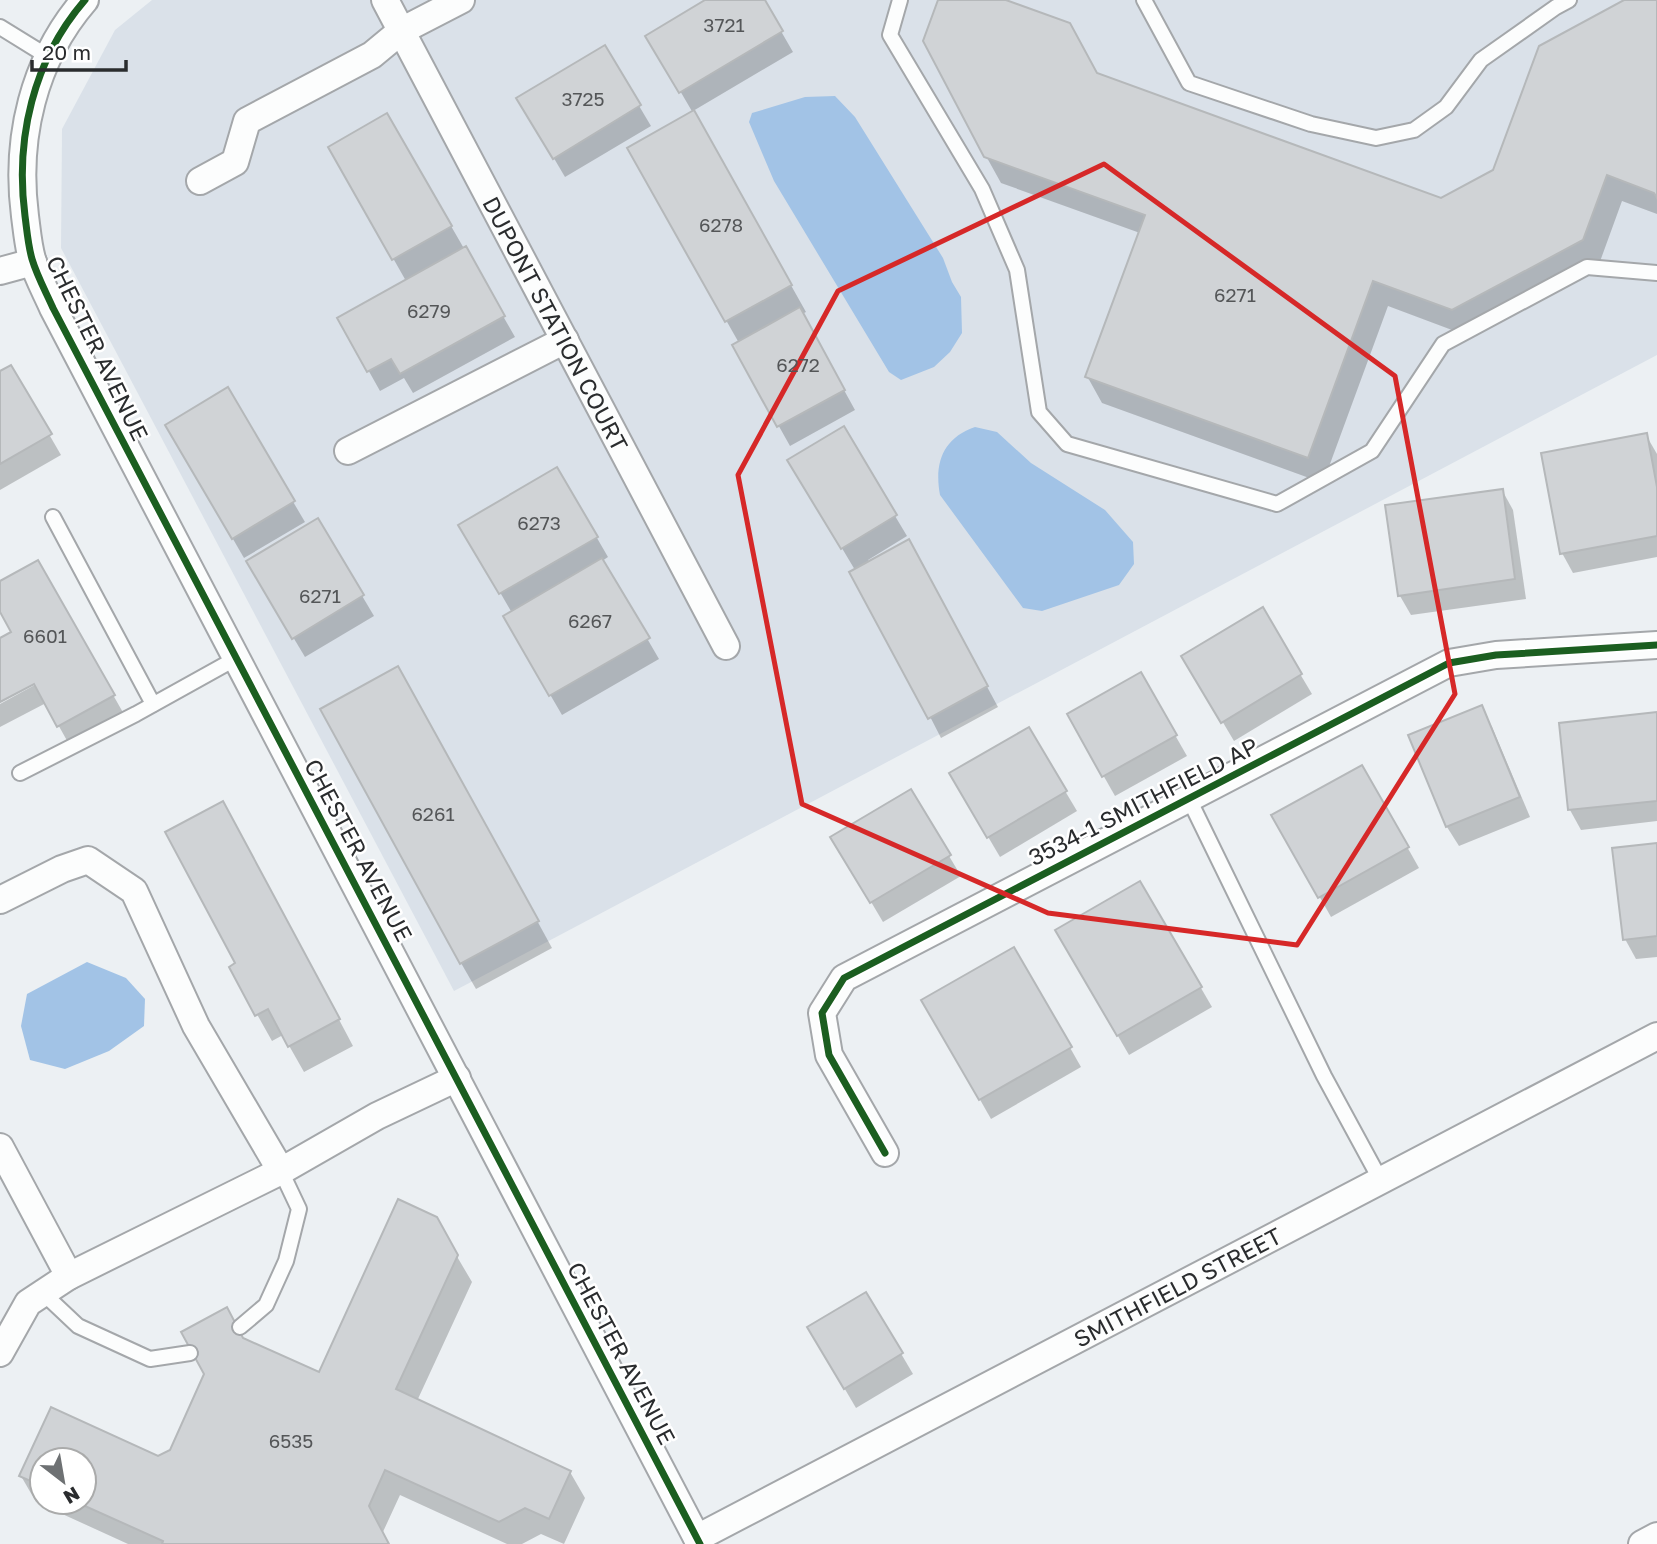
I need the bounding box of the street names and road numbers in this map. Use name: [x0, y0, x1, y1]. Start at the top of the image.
street label: DUPONT STATION COURT: [477, 192, 635, 456]
street label: CHESTER AVENUE: [41, 251, 155, 445]
street label: 3534-1 SMITHFIELD AP: [1024, 731, 1262, 871]
street label: CHESTER AVENUE: [299, 754, 419, 946]
street label: SMITHFIELD STREET: [1069, 1221, 1286, 1353]
street label: CHESTER AVENUE: [562, 1257, 682, 1449]

